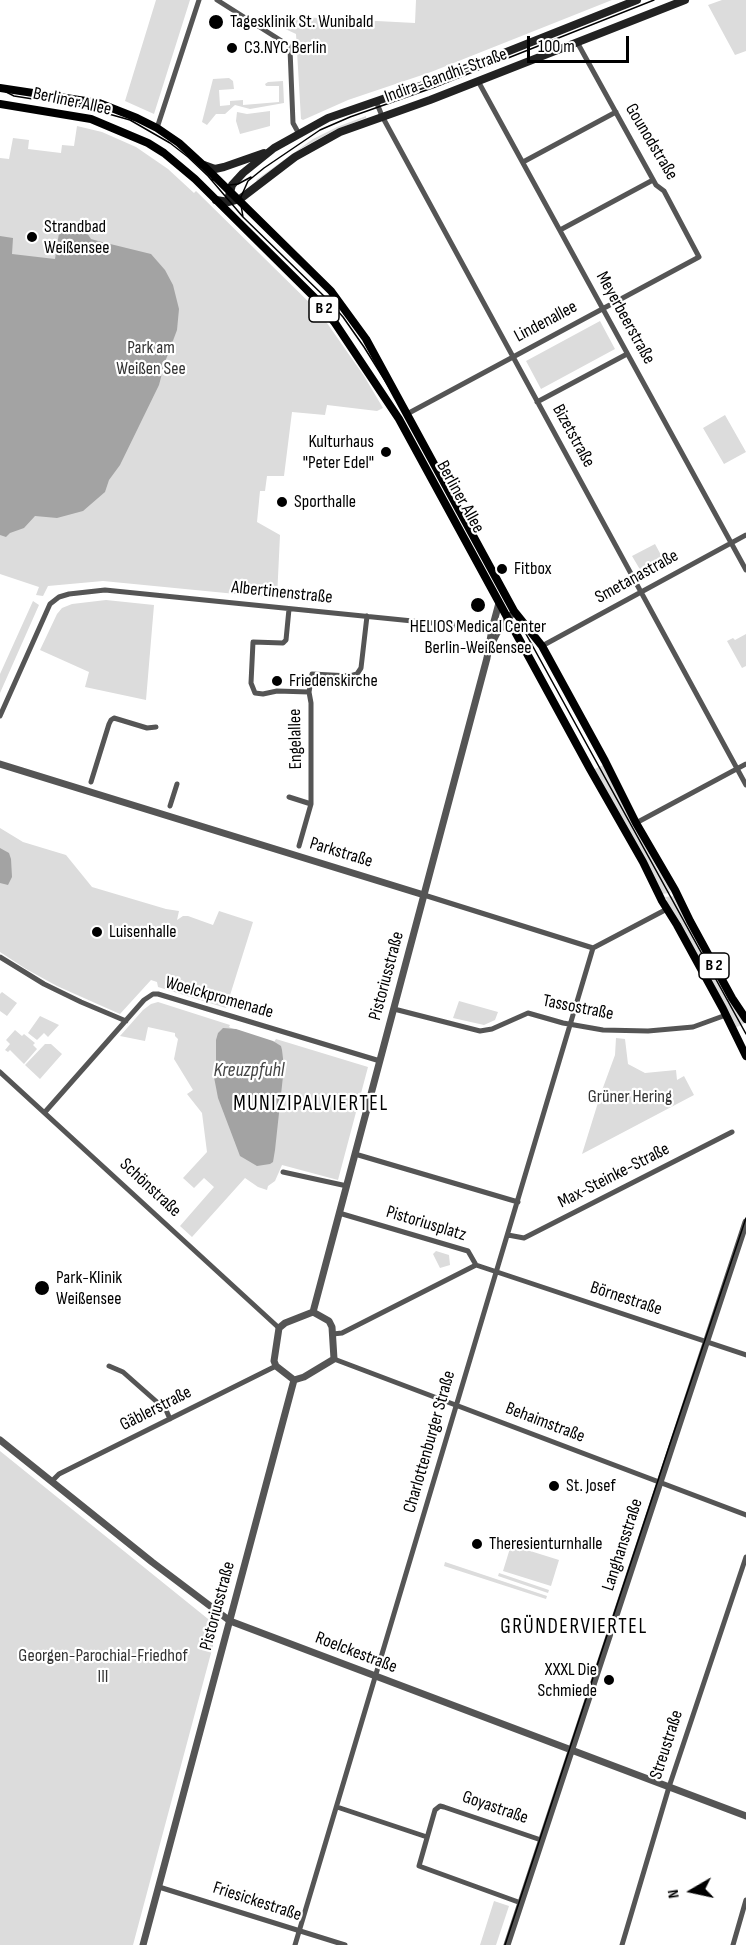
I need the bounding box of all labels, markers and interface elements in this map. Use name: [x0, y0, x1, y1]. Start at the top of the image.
place label: Tagesklinik St. Wunibald: [230, 11, 374, 33]
marker: Tagesklinik St. Wunibald: [207, 13, 225, 31]
scale bar: [530, 24, 632, 62]
text: 100 m: [538, 36, 575, 57]
place label: C3.NYC Berlin: [244, 37, 327, 59]
marker: C3.NYC Berlin: [225, 41, 239, 55]
street label: Indira-Gandhi-Straße: [382, 44, 510, 108]
street label: Berliner Allee: [31, 83, 113, 121]
street label: Gounodstraße: [620, 100, 682, 184]
place label: Strandbad Weißensee: [44, 216, 109, 258]
marker: Strandbad Weißensee: [25, 230, 39, 244]
street label: Meyerbeerstraße: [591, 268, 659, 368]
road number: B 2: [309, 296, 339, 322]
street label: Lindenallee: [511, 296, 581, 348]
park label: Park am Weißen See: [116, 337, 186, 380]
street label: Bizetstraße: [547, 401, 599, 471]
place label: Kulturhaus "Peter Edel": [303, 431, 374, 474]
marker: Kulturhaus "Peter Edel": [379, 445, 393, 459]
street label: Berliner Allee: [431, 457, 489, 537]
place label: Sporthalle: [294, 491, 356, 513]
marker: Sporthalle: [275, 495, 289, 509]
street label: Smetanastraße: [592, 545, 682, 609]
place label: Fitbox: [514, 558, 551, 580]
marker: Fitbox: [495, 562, 509, 576]
street label: Albertinenstraße: [230, 577, 334, 609]
marker: HELIOS Medical Center Berlin-Weißensee: [469, 596, 487, 614]
place label: HELIOS Medical Center Berlin-Weißensee: [410, 616, 546, 658]
place label: Friedenskirche: [289, 670, 378, 692]
marker: Friedenskirche: [270, 674, 284, 688]
street label: Engelallee: [285, 708, 307, 770]
street label: Parkstraße: [307, 833, 375, 873]
place label: Luisenhalle: [109, 921, 176, 943]
marker: Luisenhalle: [90, 925, 104, 939]
street label: Pistoriusstraße: [365, 929, 409, 1023]
road number: B 2: [699, 953, 729, 979]
street label: Woelckpromenade: [162, 972, 276, 1024]
street label: Tassostraße: [541, 991, 615, 1025]
water label: Kreuzpfuhl: [214, 1059, 284, 1083]
park label: Grüner Hering: [588, 1086, 672, 1108]
district label: MUNIZIPALVIERTEL: [233, 1092, 389, 1118]
street label: Max-Steinke-Straße: [555, 1139, 673, 1213]
street label: Schönstraße: [115, 1154, 185, 1222]
street label: Pistoriusplatz: [383, 1202, 469, 1246]
place label: Park-Klinik Weißensee: [56, 1267, 122, 1310]
street label: Börnestraße: [587, 1277, 665, 1321]
marker: Park-Klinik Weißensee: [33, 1279, 51, 1297]
street label: Charlottenburger Straße: [399, 1368, 461, 1516]
street label: Gäblerstraße: [117, 1382, 195, 1436]
street label: Behaimstraße: [502, 1398, 588, 1448]
place label: St. Josef: [566, 1475, 616, 1497]
marker: St. Josef: [547, 1479, 561, 1493]
street label: Langhansstraße: [598, 1496, 648, 1594]
place label: Theresienturnhalle: [489, 1533, 603, 1555]
marker: Theresienturnhalle: [470, 1537, 484, 1551]
street label: Pistoriusstraße: [196, 1559, 240, 1653]
district label: GRÜNDERVIERTEL: [500, 1615, 648, 1641]
street label: Roelckestraße: [312, 1628, 400, 1678]
park label: Georgen-Parochial-Friedhof III: [18, 1645, 188, 1688]
place label: XXXL Die Schmiede: [538, 1659, 597, 1702]
marker: XXXL Die Schmiede: [602, 1673, 616, 1687]
street label: Streustraße: [646, 1708, 688, 1782]
street label: Goyastraße: [459, 1787, 531, 1829]
north arrow: [662, 1861, 722, 1921]
street label: Friesickestraße: [210, 1878, 304, 1926]
text: N: [664, 1888, 684, 1900]

